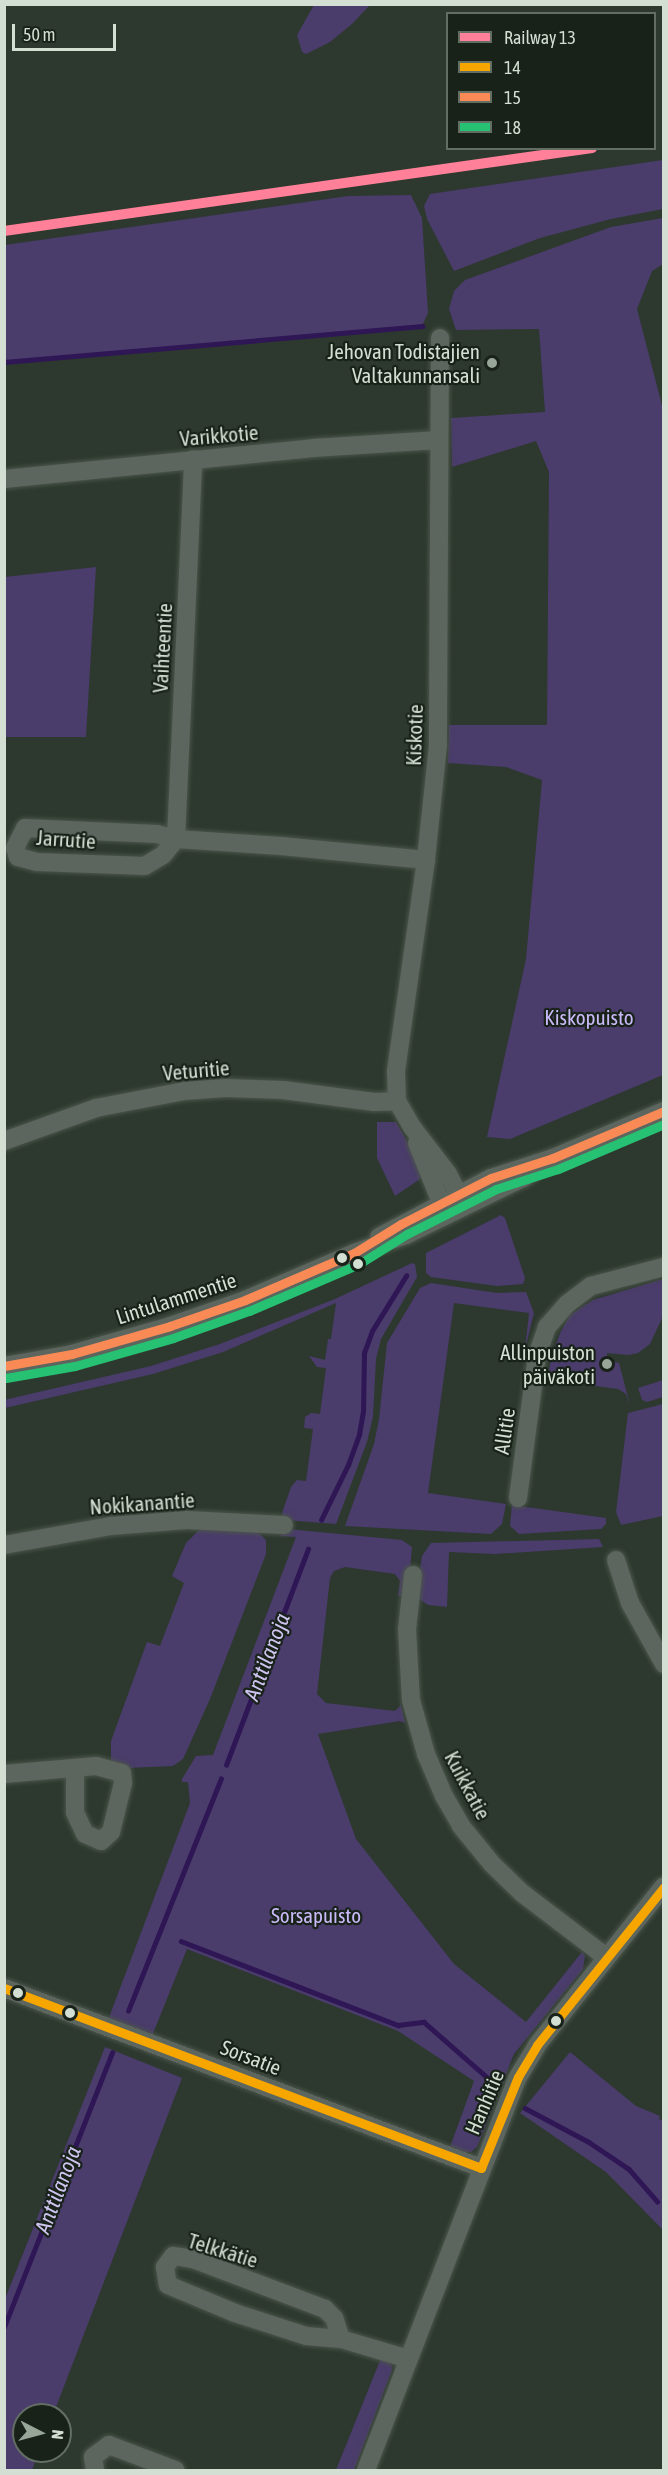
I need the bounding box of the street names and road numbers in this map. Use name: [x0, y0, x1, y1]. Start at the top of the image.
street label: Varikkotie: [179, 419, 259, 451]
street label: Vaihteentie: [147, 602, 177, 694]
street label: Kiskotie: [400, 704, 428, 766]
street label: Jarrutie: [35, 824, 97, 854]
street label: Veturitie: [162, 1055, 230, 1085]
street label: Lintulammentie: [113, 1267, 239, 1329]
street label: Allitie: [488, 1406, 520, 1456]
street label: Nokikanantie: [89, 1487, 195, 1519]
street label: Kuikkatie: [440, 1747, 496, 1823]
street label: Sorsatie: [217, 2034, 285, 2080]
street label: Hanhitie: [459, 2066, 509, 2138]
street label: Telkkätie: [185, 2227, 261, 2273]

